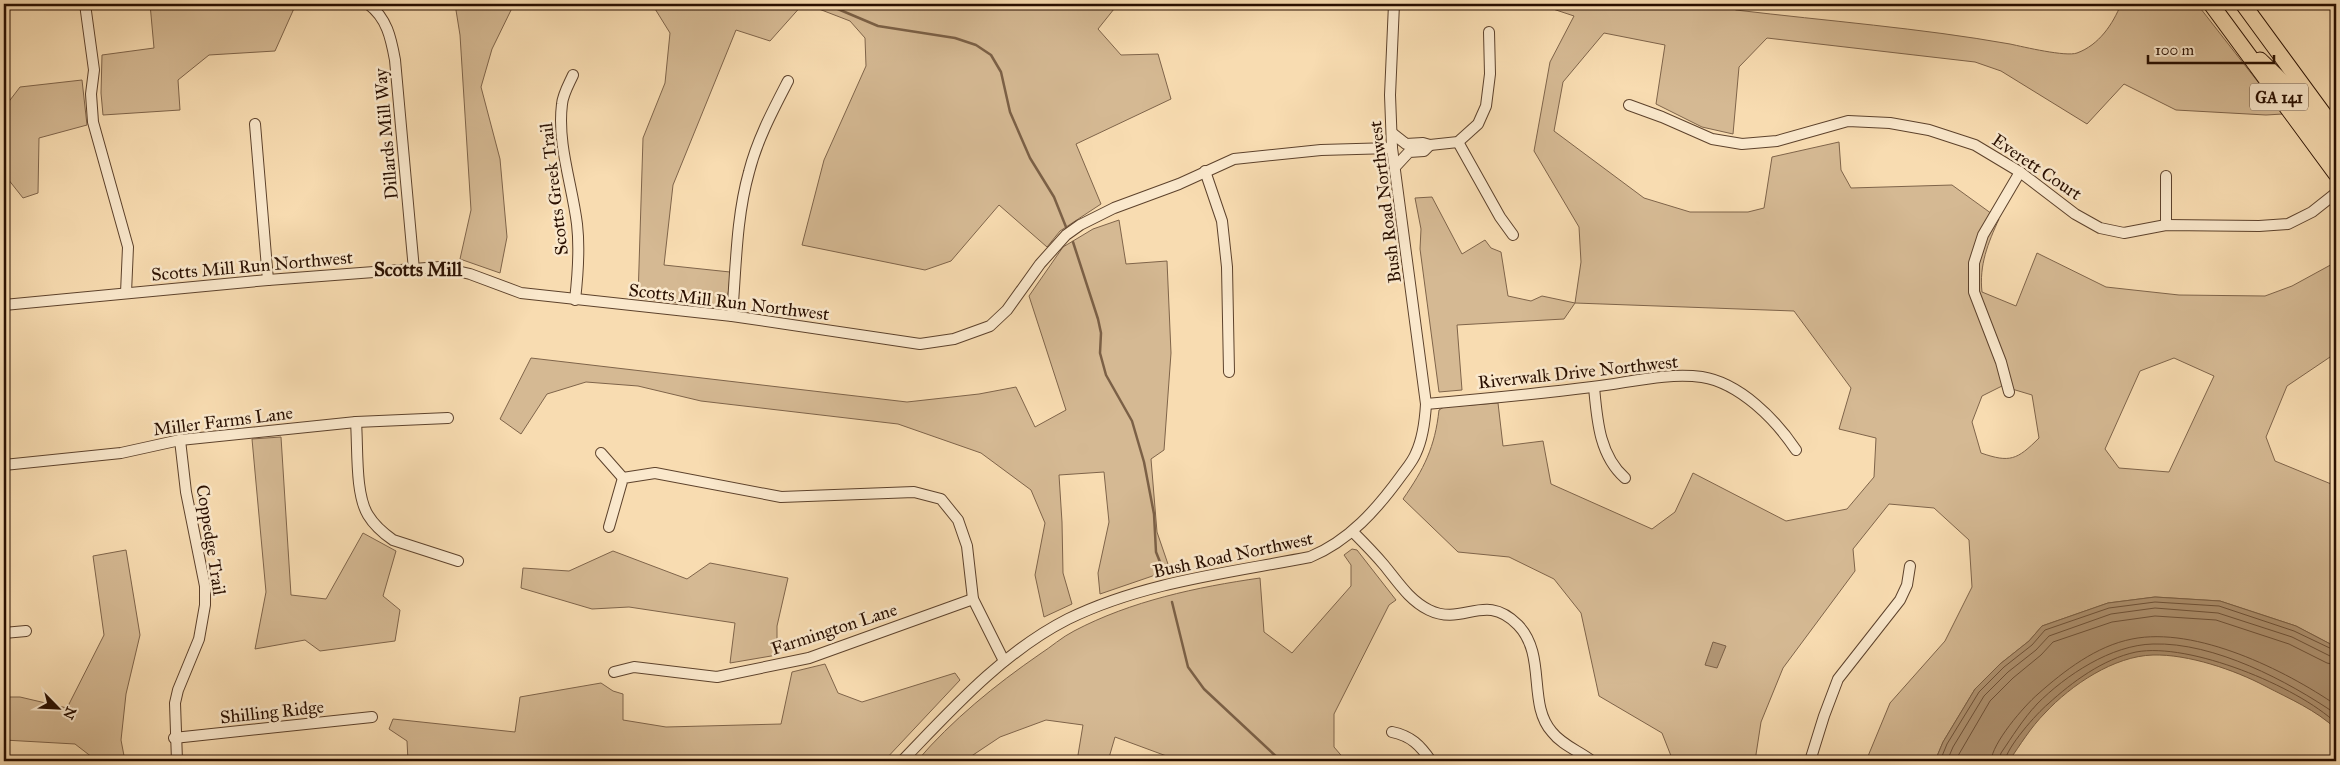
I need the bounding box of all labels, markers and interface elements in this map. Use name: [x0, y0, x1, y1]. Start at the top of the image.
scale bar: [2148, 32, 2274, 64]
text: 100 m: [2155, 41, 2195, 59]
street label: Dillards Mill Way: [369, 67, 403, 201]
road number: GA 141: [2250, 84, 2308, 110]
street label: Bush Road Northwest: [1364, 119, 1406, 284]
street label: Scotts Greek Trail: [535, 121, 573, 257]
street label: Everett Court: [1988, 129, 2087, 205]
street label: Scotts Mill Run Northwest: [150, 246, 354, 286]
district label: Scotts Mill: [374, 258, 463, 281]
street label: Scotts Mill Run Northwest: [627, 279, 831, 325]
street label: Riverwalk Drive Northwest: [1477, 350, 1680, 393]
street label: Miller Farms Lane: [152, 402, 294, 440]
street label: Coppedge Trail: [190, 483, 231, 597]
street label: Bush Road Northwest: [1151, 527, 1316, 583]
street label: Farmington Lane: [768, 598, 900, 661]
north arrow: [32, 682, 82, 732]
street label: Shilling Ridge: [219, 696, 325, 729]
text: N: [59, 704, 80, 722]

